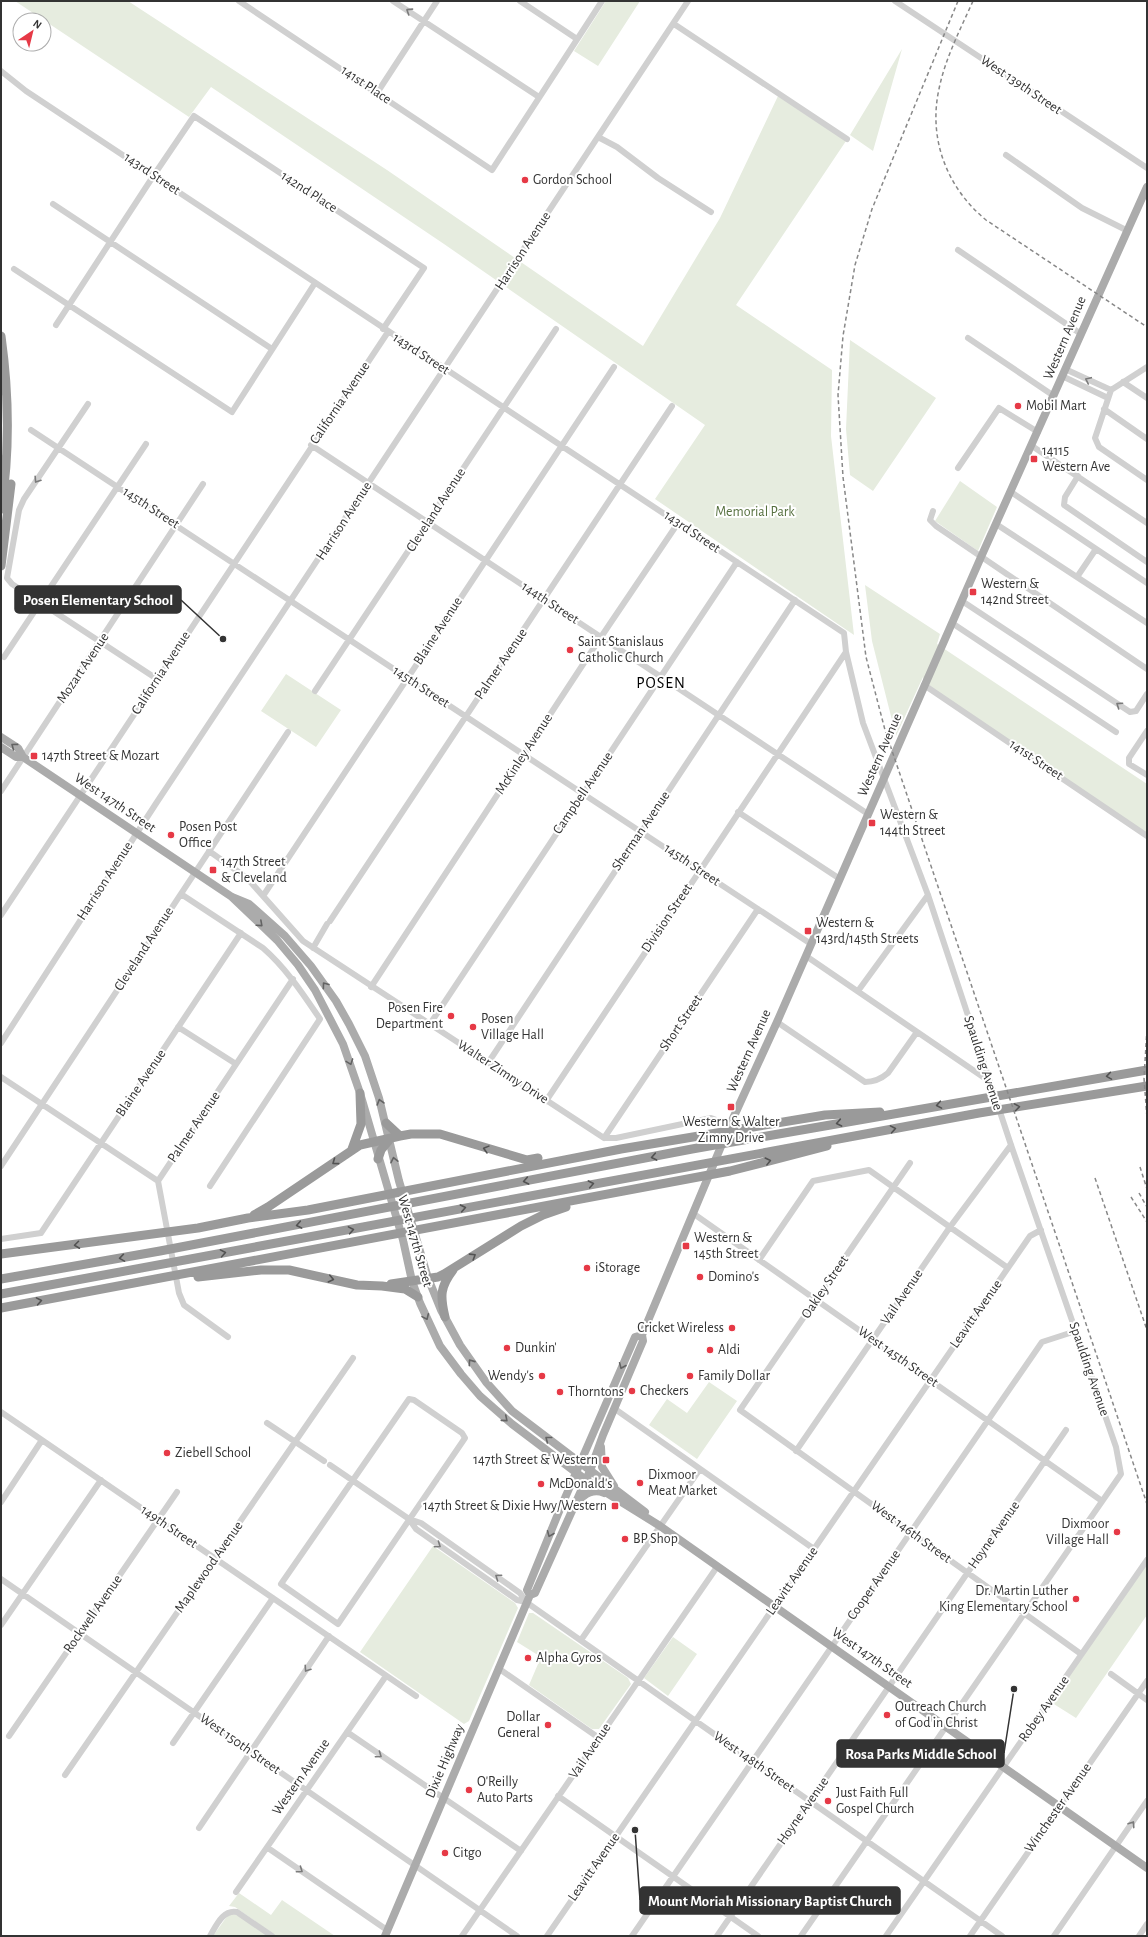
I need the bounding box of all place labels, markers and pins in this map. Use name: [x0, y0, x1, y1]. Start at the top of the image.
place label: Gordon School: [533, 173, 612, 187]
marker: Gordon School: [520, 175, 530, 185]
place label: Mobil Mart: [1026, 399, 1087, 413]
marker: Mobil Mart: [1013, 401, 1023, 411]
place label: 14115 Western Ave: [1042, 444, 1110, 474]
marker: 14115 Western Ave: [1029, 454, 1039, 464]
place label: Western & 142nd Street: [981, 577, 1049, 607]
callout: Posen Elementary School: [15, 586, 181, 613]
marker: Western & 142nd Street: [968, 587, 978, 597]
place label: Saint Stanislaus Catholic Church: [578, 635, 664, 665]
marker: Saint Stanislaus Catholic Church: [565, 645, 575, 655]
place label: 147th Street & Mozart: [42, 749, 160, 763]
marker: 147th Street & Mozart: [29, 751, 39, 761]
place label: Western & 144th Street: [880, 808, 946, 838]
marker: Western & 144th Street: [867, 818, 877, 828]
place label: Posen Post Office: [179, 820, 237, 850]
marker: Posen Post Office: [166, 830, 176, 840]
place label: 147th Street & Cleveland: [221, 855, 287, 885]
marker: 147th Street & Cleveland: [208, 865, 218, 875]
place label: Western & 143rd/145th Streets: [816, 916, 919, 946]
marker: Western & 143rd/145th Streets: [803, 926, 813, 936]
place label: Posen Fire Department: [376, 1001, 444, 1031]
marker: Posen Fire Department: [446, 1011, 456, 1021]
place label: Posen Village Hall: [481, 1012, 544, 1042]
marker: Posen Village Hall: [468, 1022, 478, 1032]
marker: Western & Walter Zimny Drive: [726, 1102, 736, 1112]
place label: Western & Walter Zimny Drive: [682, 1115, 780, 1145]
place label: Western & 145th Street: [694, 1231, 759, 1261]
marker: Western & 145th Street: [681, 1241, 691, 1251]
place label: iStorage: [595, 1261, 640, 1275]
marker: iStorage: [582, 1263, 592, 1273]
place label: Domino's: [708, 1270, 759, 1284]
marker: Domino's: [695, 1272, 705, 1282]
place label: Cricket Wireless: [637, 1321, 724, 1335]
marker: Cricket Wireless: [727, 1323, 737, 1333]
place label: Dunkin': [515, 1341, 557, 1355]
marker: Dunkin': [502, 1343, 512, 1353]
place label: Aldi: [718, 1343, 740, 1357]
marker: Aldi: [705, 1345, 715, 1355]
place label: Wendy's: [488, 1369, 534, 1383]
place label: Family Dollar: [698, 1369, 770, 1383]
marker: Wendy's: [537, 1371, 547, 1381]
marker: Family Dollar: [685, 1371, 695, 1381]
place label: Checkers: [640, 1384, 689, 1398]
place label: Thorntons: [568, 1385, 624, 1399]
marker: Checkers: [627, 1386, 637, 1396]
marker: Thorntons: [555, 1387, 565, 1397]
place label: Ziebell School: [175, 1446, 251, 1460]
marker: Ziebell School: [162, 1448, 172, 1458]
place label: 147th Street & Western: [473, 1453, 598, 1467]
marker: 147th Street & Western: [601, 1455, 611, 1465]
place label: Dixmoor Meat Market: [648, 1468, 718, 1498]
place label: McDonald's: [549, 1477, 612, 1491]
marker: Dixmoor Meat Market: [635, 1478, 645, 1488]
marker: McDonald's: [536, 1479, 546, 1489]
place label: 147th Street & Dixie Hwy/Western: [423, 1499, 607, 1513]
marker: 147th Street & Dixie Hwy/Western: [610, 1501, 620, 1511]
place label: Dixmoor Village Hall: [1046, 1517, 1109, 1547]
marker: Dixmoor Village Hall: [1112, 1527, 1122, 1537]
place label: BP Shop: [633, 1532, 678, 1546]
marker: BP Shop: [620, 1534, 630, 1544]
place label: Dr. Martin Luther King Elementary School: [939, 1584, 1068, 1614]
marker: Dr. Martin Luther King Elementary School: [1071, 1594, 1081, 1604]
place label: Alpha Gyros: [536, 1651, 601, 1665]
marker: Alpha Gyros: [523, 1653, 533, 1663]
place label: Outreach Church of God in Christ: [895, 1700, 987, 1730]
place label: Dollar General: [497, 1710, 540, 1740]
marker: Outreach Church of God in Christ: [882, 1710, 892, 1720]
marker: Dollar General: [543, 1720, 553, 1730]
callout: Rosa Parks Middle School: [837, 1740, 1004, 1767]
place label: O'Reilly Auto Parts: [477, 1775, 533, 1805]
marker: O'Reilly Auto Parts: [464, 1785, 474, 1795]
place label: Just Faith Full Gospel Church: [836, 1786, 914, 1816]
marker: Just Faith Full Gospel Church: [823, 1796, 833, 1806]
place label: Citgo: [453, 1846, 482, 1860]
marker: Citgo: [440, 1848, 450, 1858]
callout: Mount Moriah Missionary Baptist Church: [640, 1887, 900, 1914]

